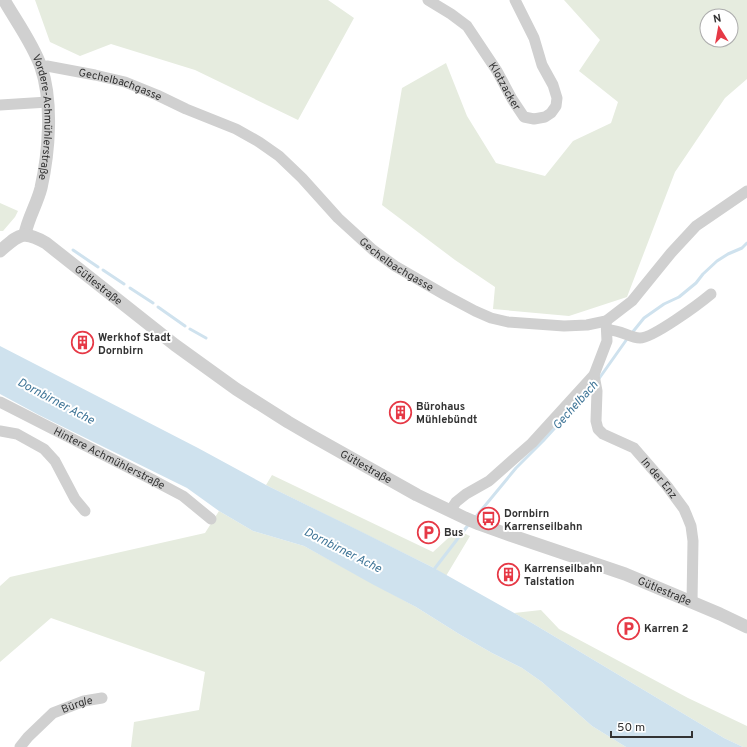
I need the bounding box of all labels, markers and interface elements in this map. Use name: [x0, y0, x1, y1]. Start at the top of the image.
north arrow: [699, 8, 739, 48]
text: N: [712, 12, 722, 27]
street label: Vordere-Achmühlerstraße: [29, 52, 55, 181]
street label: Klotzacker: [485, 60, 524, 114]
street label: Gechelbachgasse: [77, 66, 164, 104]
street label: Gechelbachgasse: [356, 235, 436, 295]
street label: Gütlestraße: [71, 262, 125, 309]
building icon: Werkhof Stadt Dornbirn: [70, 330, 96, 356]
place label: Werkhof Stadt Dornbirn: [98, 331, 171, 358]
water label: Dornbirner Ache: [14, 375, 97, 429]
water label: Gechelbach: [549, 377, 602, 434]
building icon: Bürohaus Mühlebündt: [387, 399, 413, 425]
place label: Bürohaus Mühlebündt: [416, 400, 477, 427]
street label: Hintere Achmühlerstraße: [51, 425, 167, 493]
street label: Gütlestraße: [337, 447, 394, 487]
street label: In der Enz: [638, 455, 680, 502]
bus stop icon: Dornbirn Karrenseilbahn: [476, 506, 502, 532]
place label: Dornbirn Karrenseilbahn: [504, 507, 582, 534]
parking icon: Bus: [415, 519, 441, 545]
water label: Dornbirner Ache: [301, 524, 385, 578]
place label: Bus: [444, 526, 464, 540]
building icon: Karrenseilbahn Talstation: [495, 561, 521, 587]
place label: Karrenseilbahn Talstation: [524, 562, 602, 589]
street label: Gütlestraße: [635, 574, 693, 609]
parking icon: Karren 2: [615, 615, 641, 641]
place label: Karren 2: [644, 622, 689, 636]
street label: Bürgle: [60, 694, 94, 717]
scale bar: [611, 713, 692, 739]
text: 50 m: [617, 720, 645, 736]

